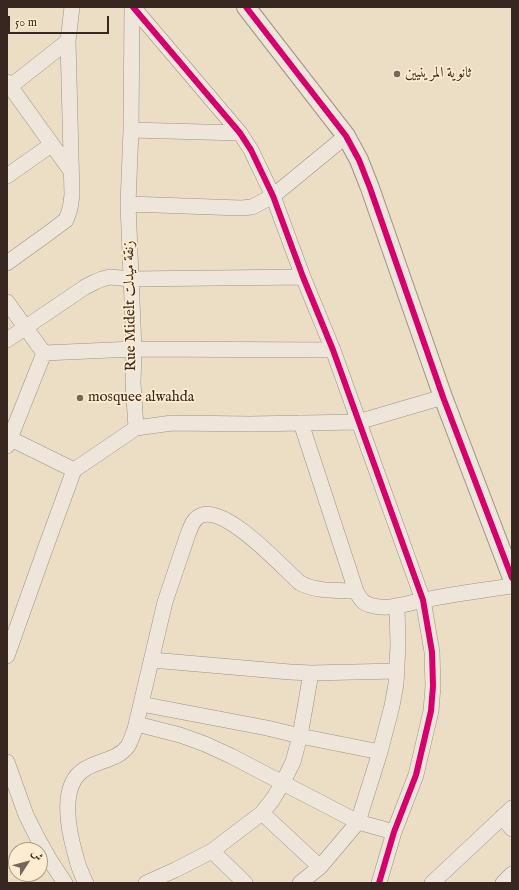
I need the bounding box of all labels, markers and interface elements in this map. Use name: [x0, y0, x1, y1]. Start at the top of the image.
scale bar: [10, 8, 111, 34]
text: 50 m: [15, 15, 37, 30]
place label: ثانوية المرينيين: [405, 65, 471, 83]
marker: ثانوية المرينيين: [392, 69, 402, 79]
street label: Rue Midelt زنقة ميدلت: [121, 241, 141, 371]
place label: mosquee alwahda: [88, 389, 194, 407]
marker: mosquee alwahda: [75, 393, 85, 403]
north arrow: [8, 842, 48, 882]
text: ش: [28, 847, 46, 864]

